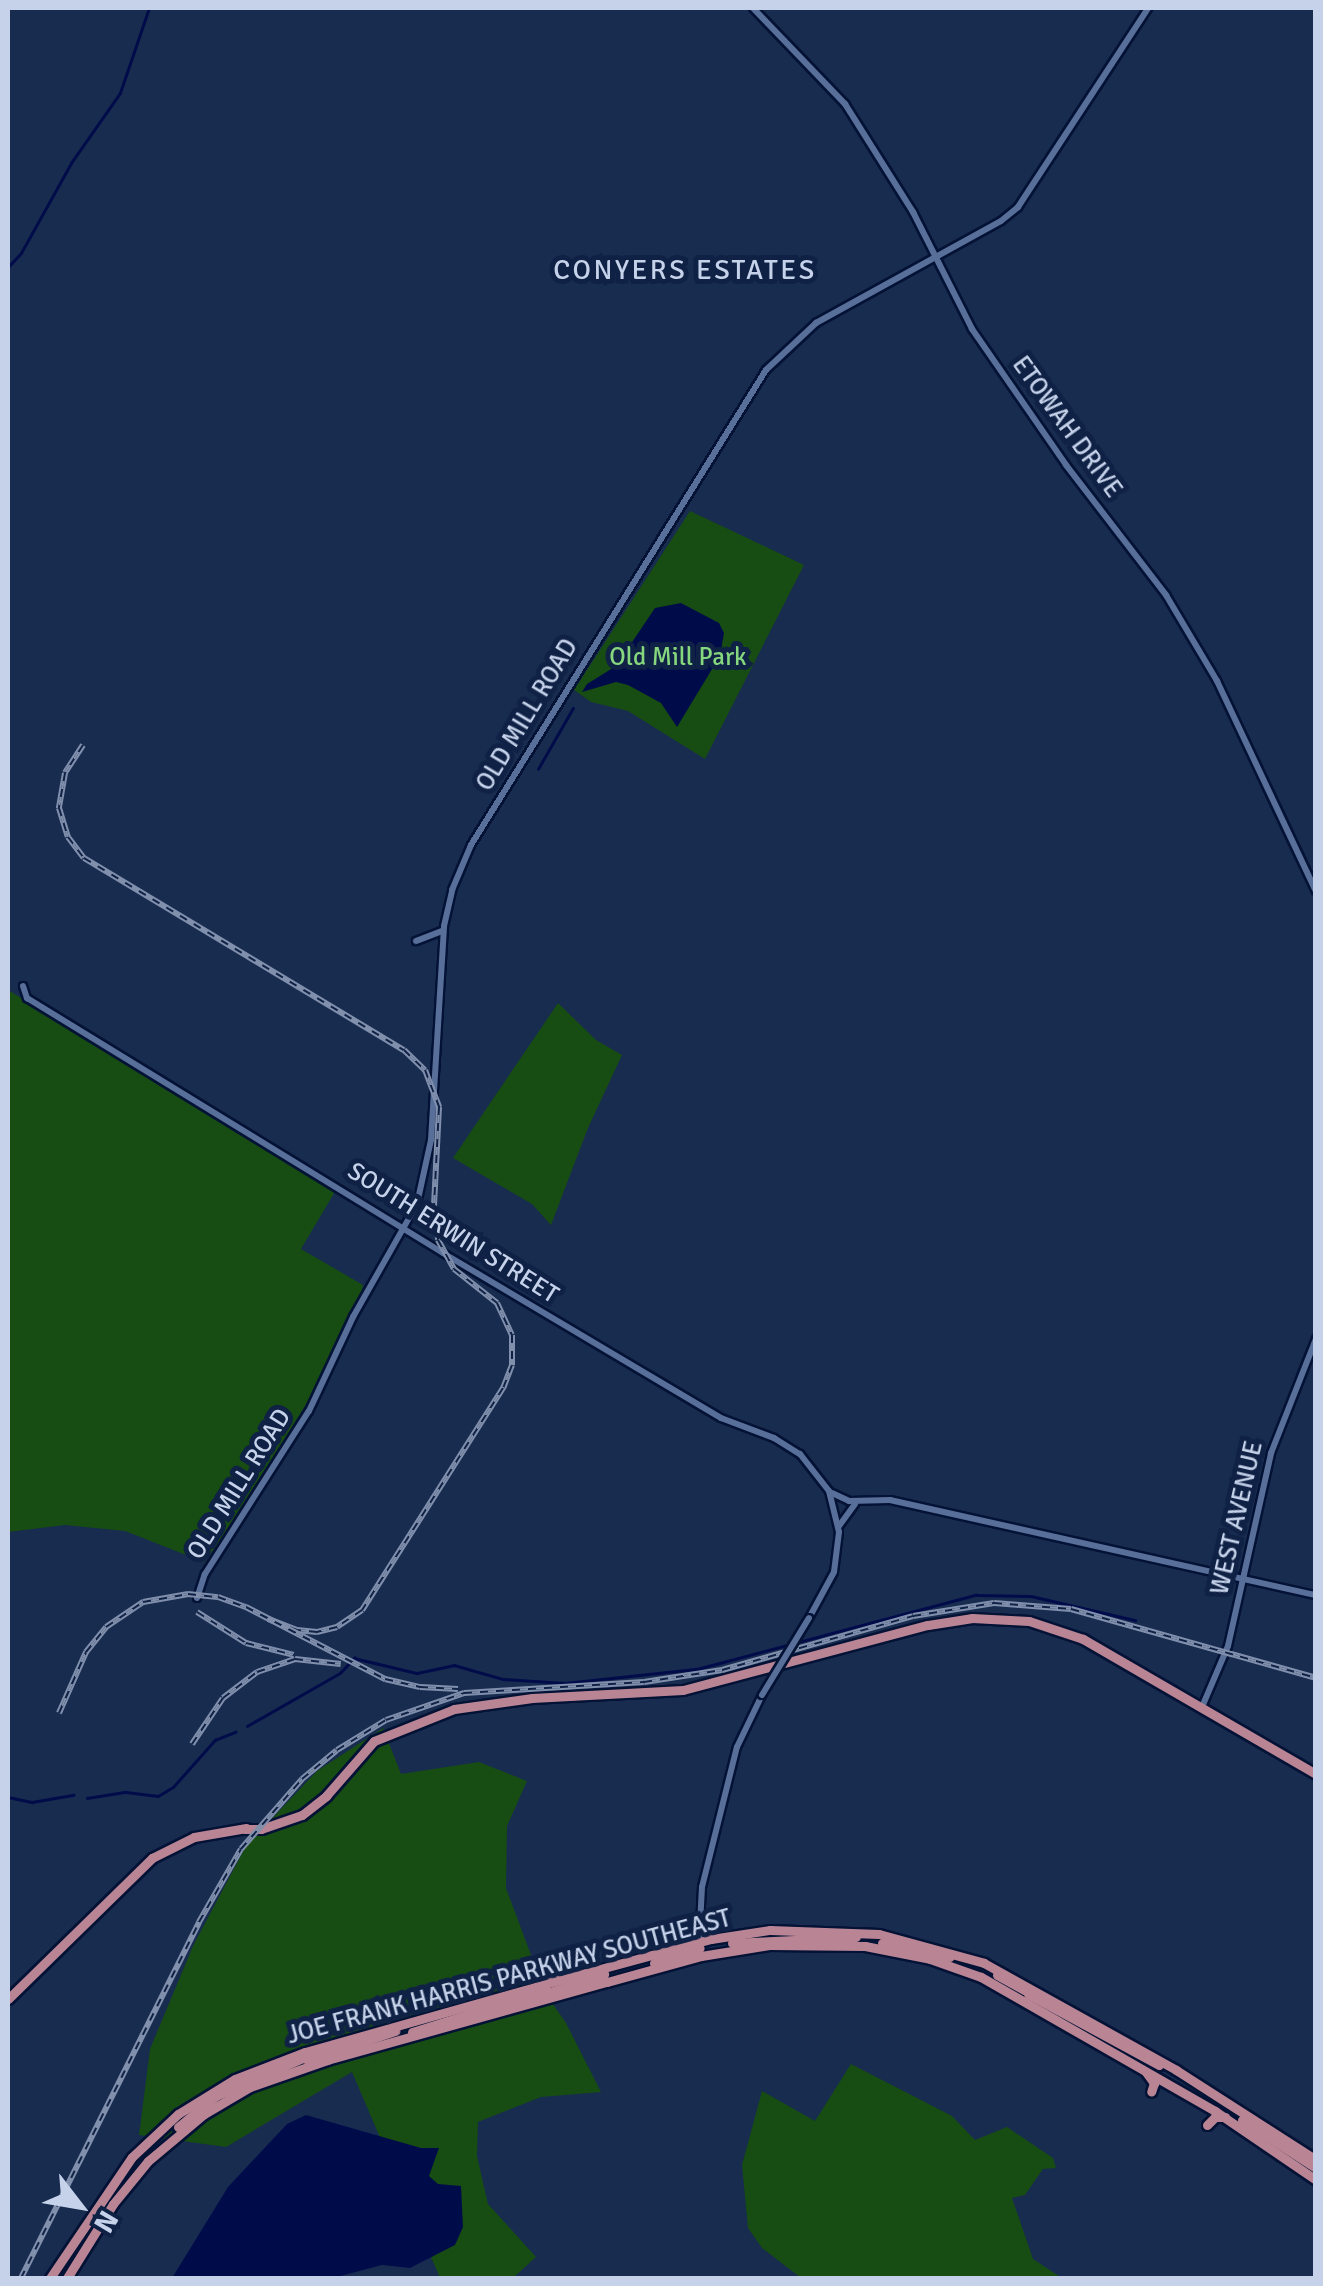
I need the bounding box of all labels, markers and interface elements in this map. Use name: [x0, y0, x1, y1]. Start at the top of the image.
district label: CONYERS ESTATES: [553, 253, 817, 287]
street label: ETOWAH DRIVE: [1006, 350, 1128, 504]
street label: OLD MILL ROAD: [470, 634, 584, 796]
park label: Old Mill Park: [609, 642, 747, 672]
street label: SOUTH ERWIN STREET: [342, 1156, 564, 1310]
street label: OLD MILL ROAD: [181, 1403, 297, 1565]
street label: WEST AVENUE: [1205, 1438, 1269, 1598]
street label: JOE FRANK HARRIS PARKWAY SOUTHEAST: [284, 1903, 734, 2051]
north arrow: [30, 2156, 130, 2256]
text: N: [86, 2204, 125, 2239]

